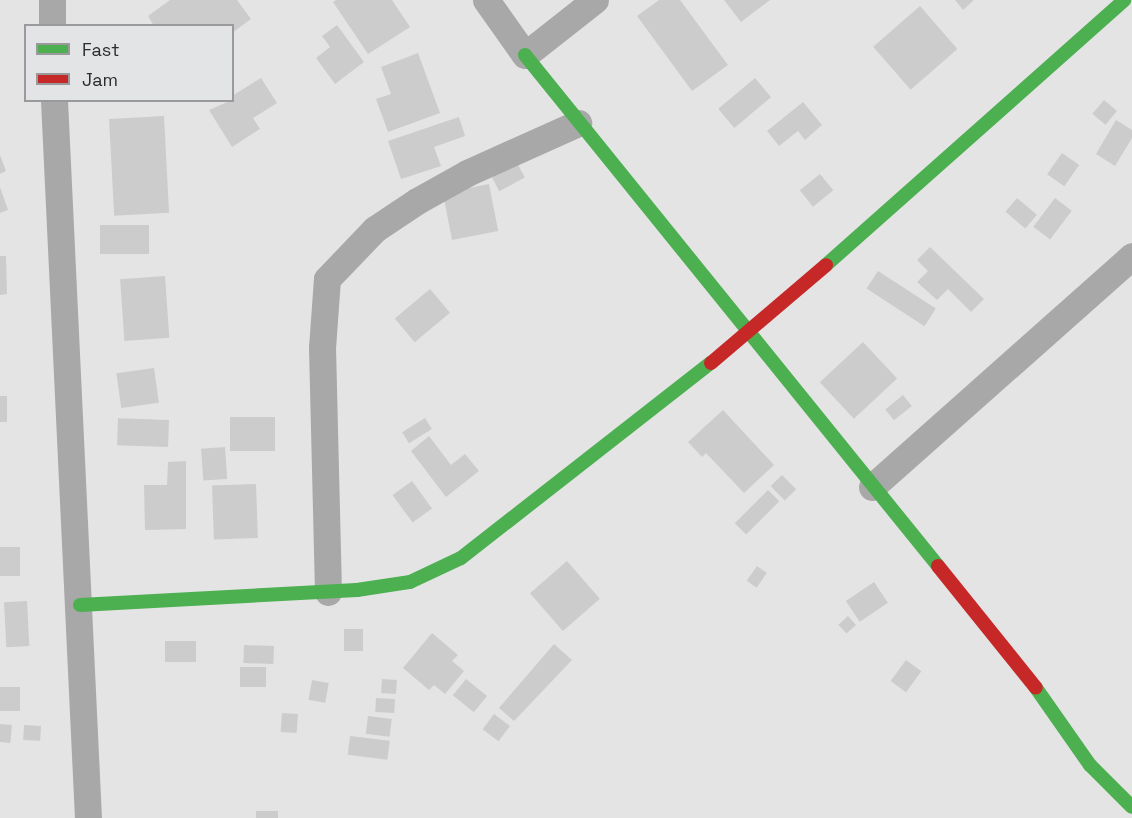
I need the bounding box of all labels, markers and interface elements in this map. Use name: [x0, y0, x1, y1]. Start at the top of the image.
legend: [24, 24, 234, 102]
text: Fast: [82, 38, 119, 61]
text: Jam: [82, 68, 118, 91]

